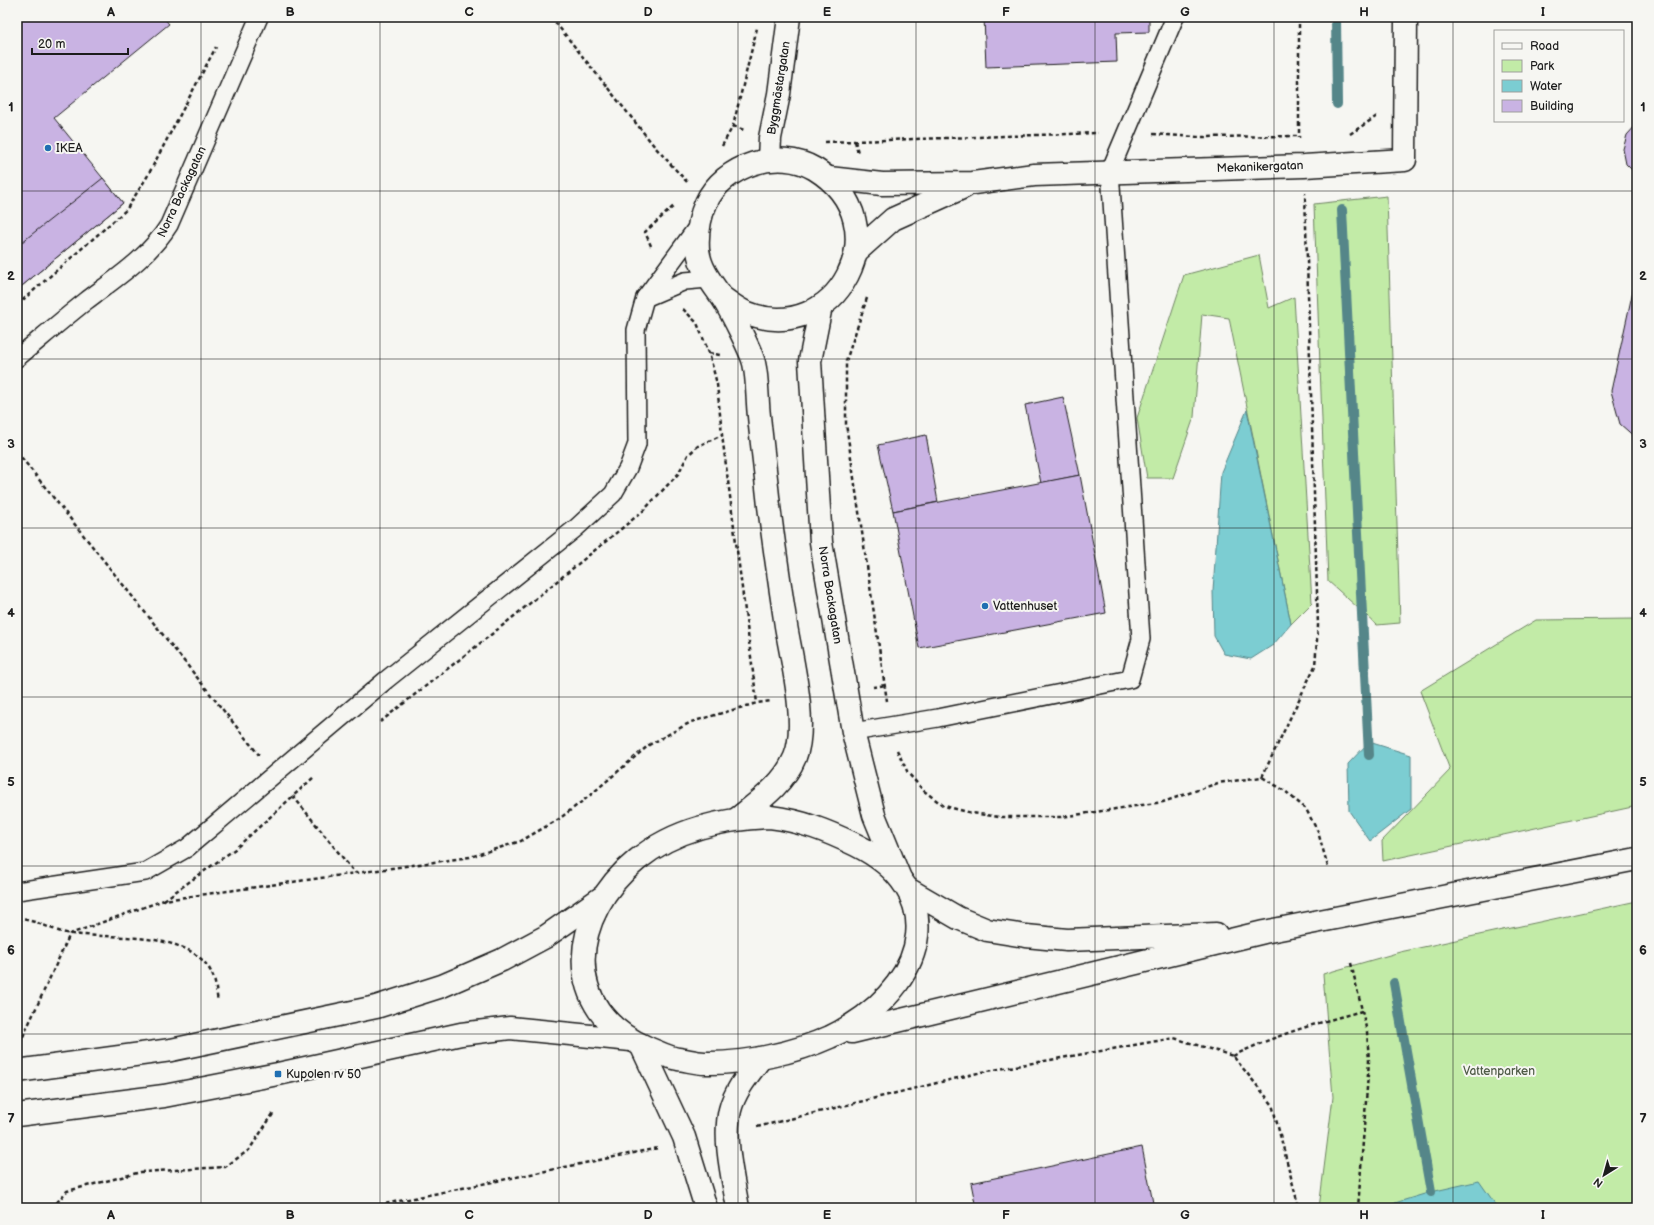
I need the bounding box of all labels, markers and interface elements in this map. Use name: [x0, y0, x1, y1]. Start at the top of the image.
text: A: [106, 4, 115, 20]
text: B: [285, 4, 295, 20]
text: C: [464, 4, 474, 20]
text: D: [643, 4, 653, 20]
text: E: [823, 4, 832, 20]
text: F: [1002, 4, 1010, 20]
text: G: [1180, 4, 1190, 20]
text: H: [1359, 4, 1369, 20]
text: I: [1541, 4, 1545, 20]
scale bar: [32, 30, 128, 56]
legend: [1494, 30, 1624, 122]
text: 20 m: [38, 37, 65, 52]
text: Road: [1530, 39, 1559, 54]
street label: Byggmästargatan: [764, 40, 794, 136]
text: Park: [1530, 59, 1554, 74]
text: Water: [1530, 79, 1562, 94]
text: 1: [8, 99, 14, 115]
text: Building: [1530, 99, 1574, 114]
text: 1: [1640, 99, 1646, 115]
place label: IKEA: [56, 141, 83, 156]
marker: IKEA: [43, 143, 53, 153]
street label: Norra Backagatan: [154, 144, 210, 240]
street label: Mekanikergatan: [1216, 158, 1304, 176]
text: 2: [7, 268, 15, 284]
text: 2: [1639, 268, 1647, 284]
text: 3: [7, 436, 15, 452]
text: 3: [1639, 436, 1647, 452]
street label: Norra Backagatan: [815, 545, 845, 645]
place label: Vattenhuset: [993, 599, 1057, 614]
marker: Vattenhuset: [980, 601, 990, 611]
text: 4: [7, 605, 15, 621]
text: 4: [1639, 605, 1647, 621]
text: 5: [7, 774, 15, 790]
text: 5: [1639, 774, 1647, 790]
text: 6: [7, 942, 15, 958]
text: 6: [1639, 942, 1647, 958]
park label: Vattenparken: [1463, 1064, 1535, 1079]
place label: Kupolen rv 50: [286, 1067, 361, 1082]
marker: Kupolen rv 50: [273, 1069, 283, 1079]
text: 7: [7, 1111, 15, 1127]
text: 7: [1639, 1111, 1647, 1127]
north arrow: [1584, 1155, 1624, 1195]
text: N: [1591, 1175, 1605, 1190]
text: A: [106, 1207, 115, 1223]
text: B: [285, 1207, 295, 1223]
text: C: [464, 1207, 474, 1223]
text: D: [643, 1207, 653, 1223]
text: E: [823, 1207, 832, 1223]
text: F: [1002, 1207, 1010, 1223]
text: G: [1180, 1207, 1190, 1223]
text: H: [1359, 1207, 1369, 1223]
text: I: [1541, 1207, 1545, 1223]

